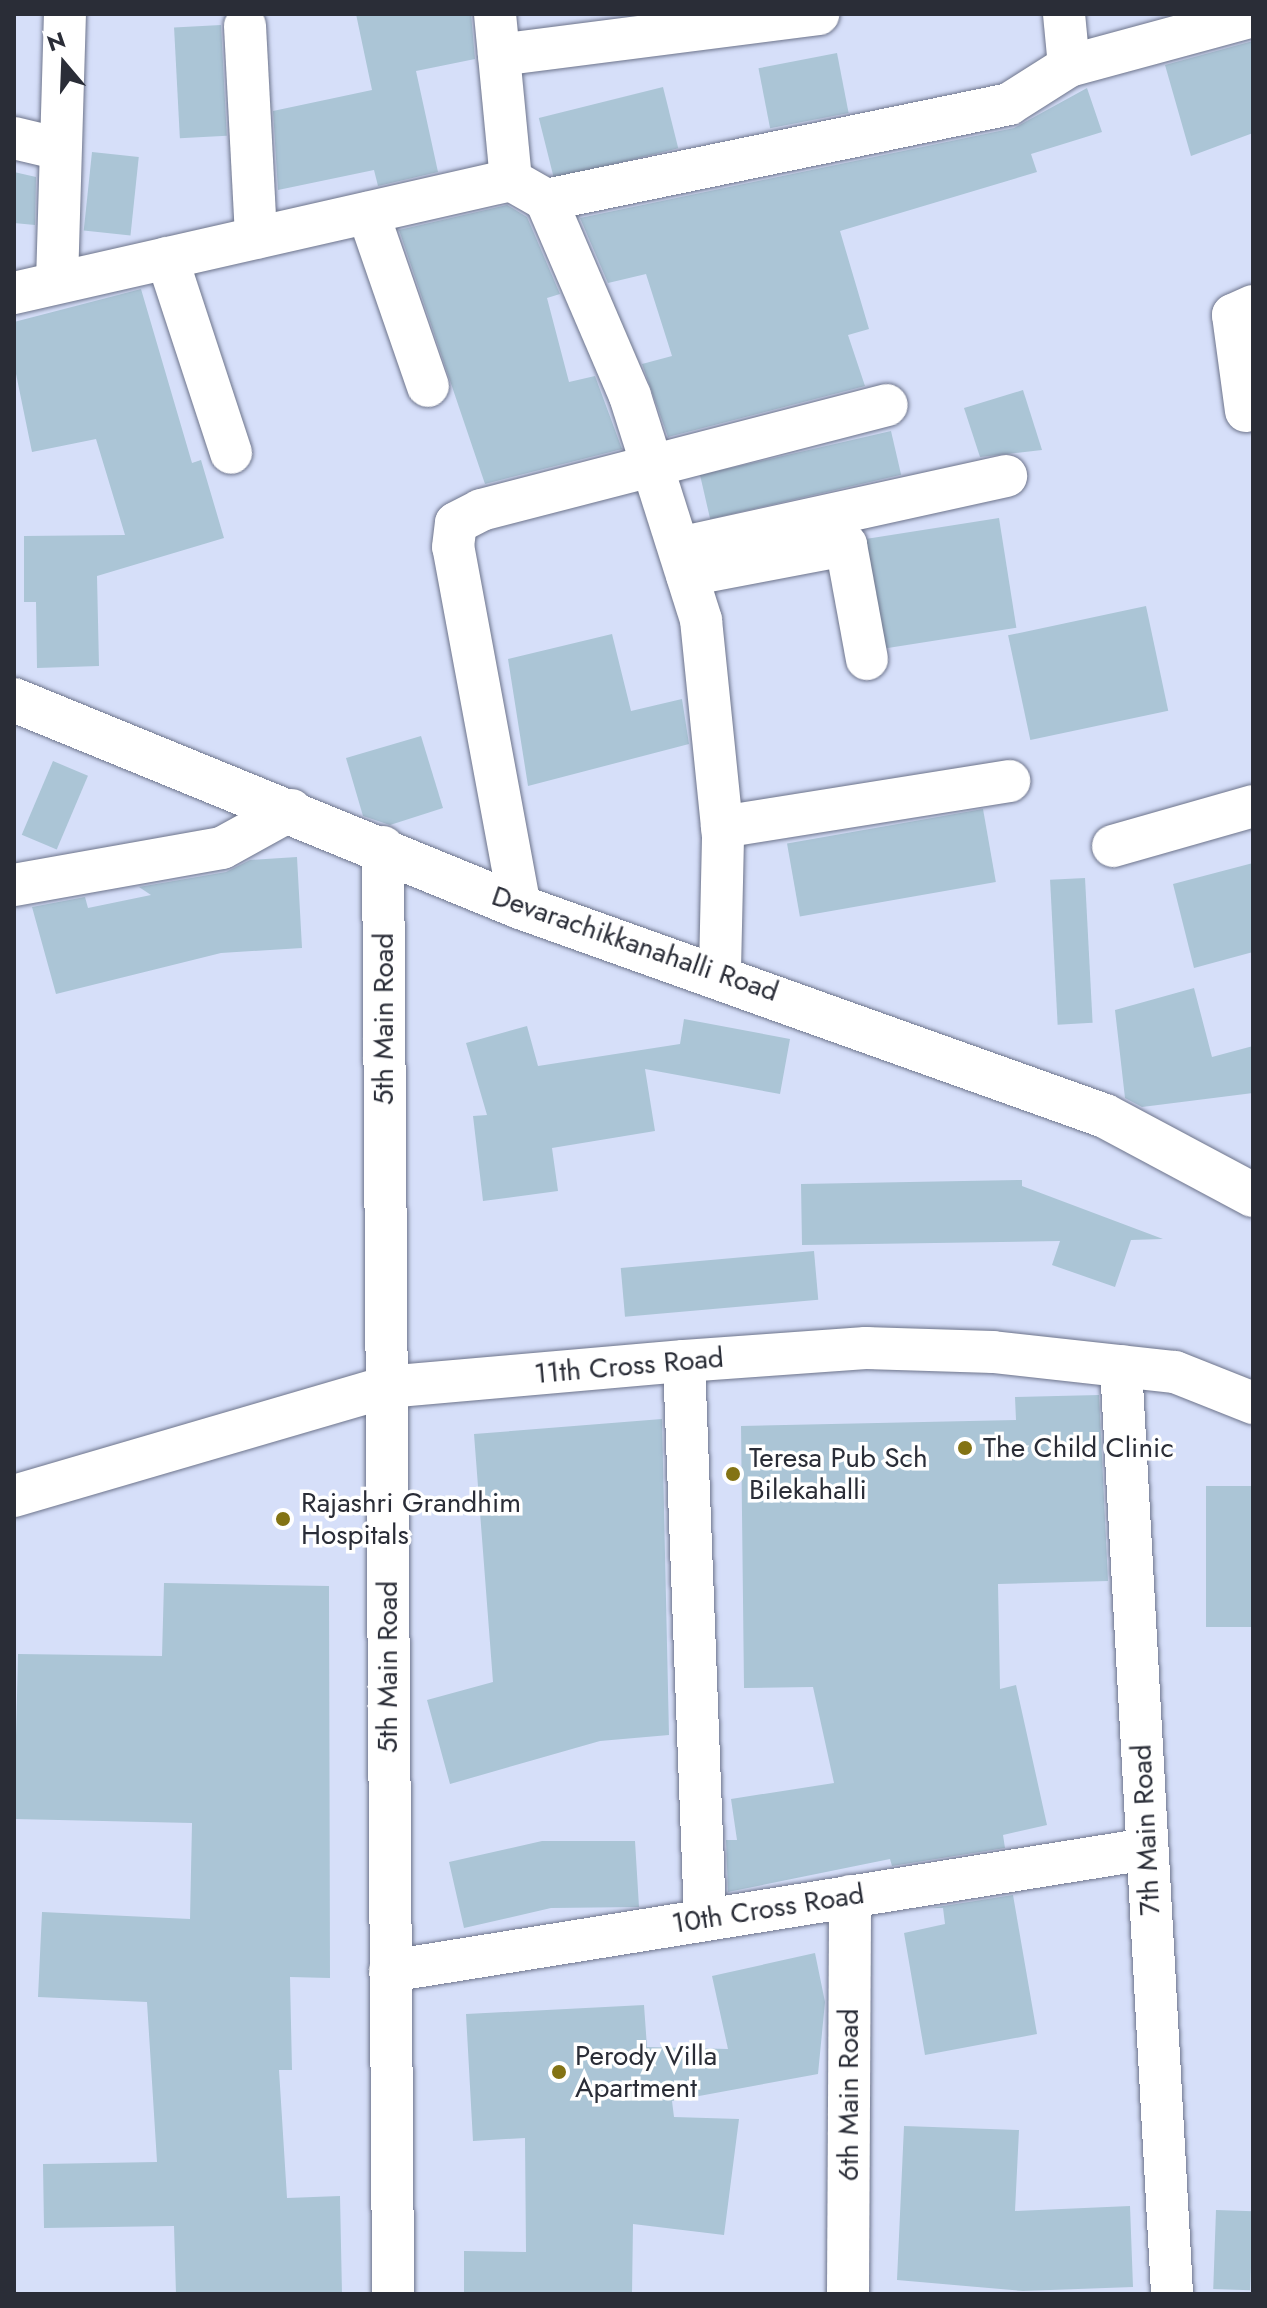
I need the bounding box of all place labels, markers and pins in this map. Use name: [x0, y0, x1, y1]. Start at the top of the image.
place label: The Child Clinic: [983, 1431, 1174, 1465]
marker: The Child Clinic: [954, 1437, 976, 1459]
place label: Teresa Pub Sch Bilekahalli: [749, 1441, 928, 1507]
marker: Teresa Pub Sch Bilekahalli: [724, 1465, 742, 1483]
place label: Rajashri Grandhim Hospitals: [301, 1486, 521, 1552]
marker: Rajashri Grandhim Hospitals: [272, 1508, 294, 1530]
place label: Perody Villa Apartment: [575, 2039, 717, 2105]
marker: Perody Villa Apartment: [550, 2063, 568, 2081]

